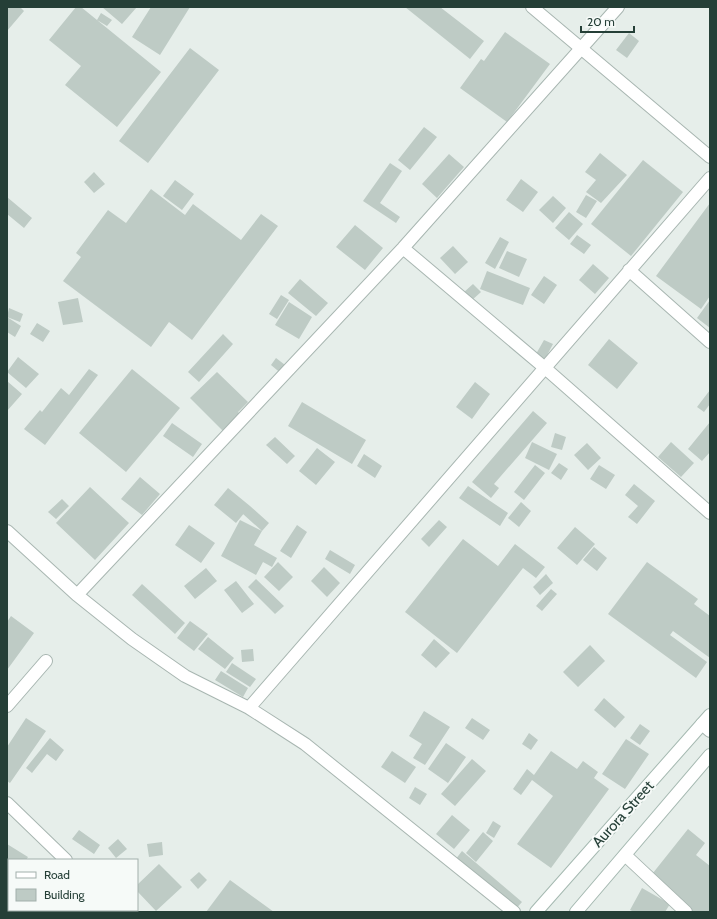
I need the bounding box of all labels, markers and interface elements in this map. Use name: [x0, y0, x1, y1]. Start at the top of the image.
scale bar: [581, 8, 634, 34]
text: 20 m: [587, 14, 615, 29]
street label: Aurora Street: [588, 777, 658, 851]
legend: [8, 859, 138, 911]
text: Road: [44, 867, 70, 882]
text: Building: [44, 887, 86, 902]

